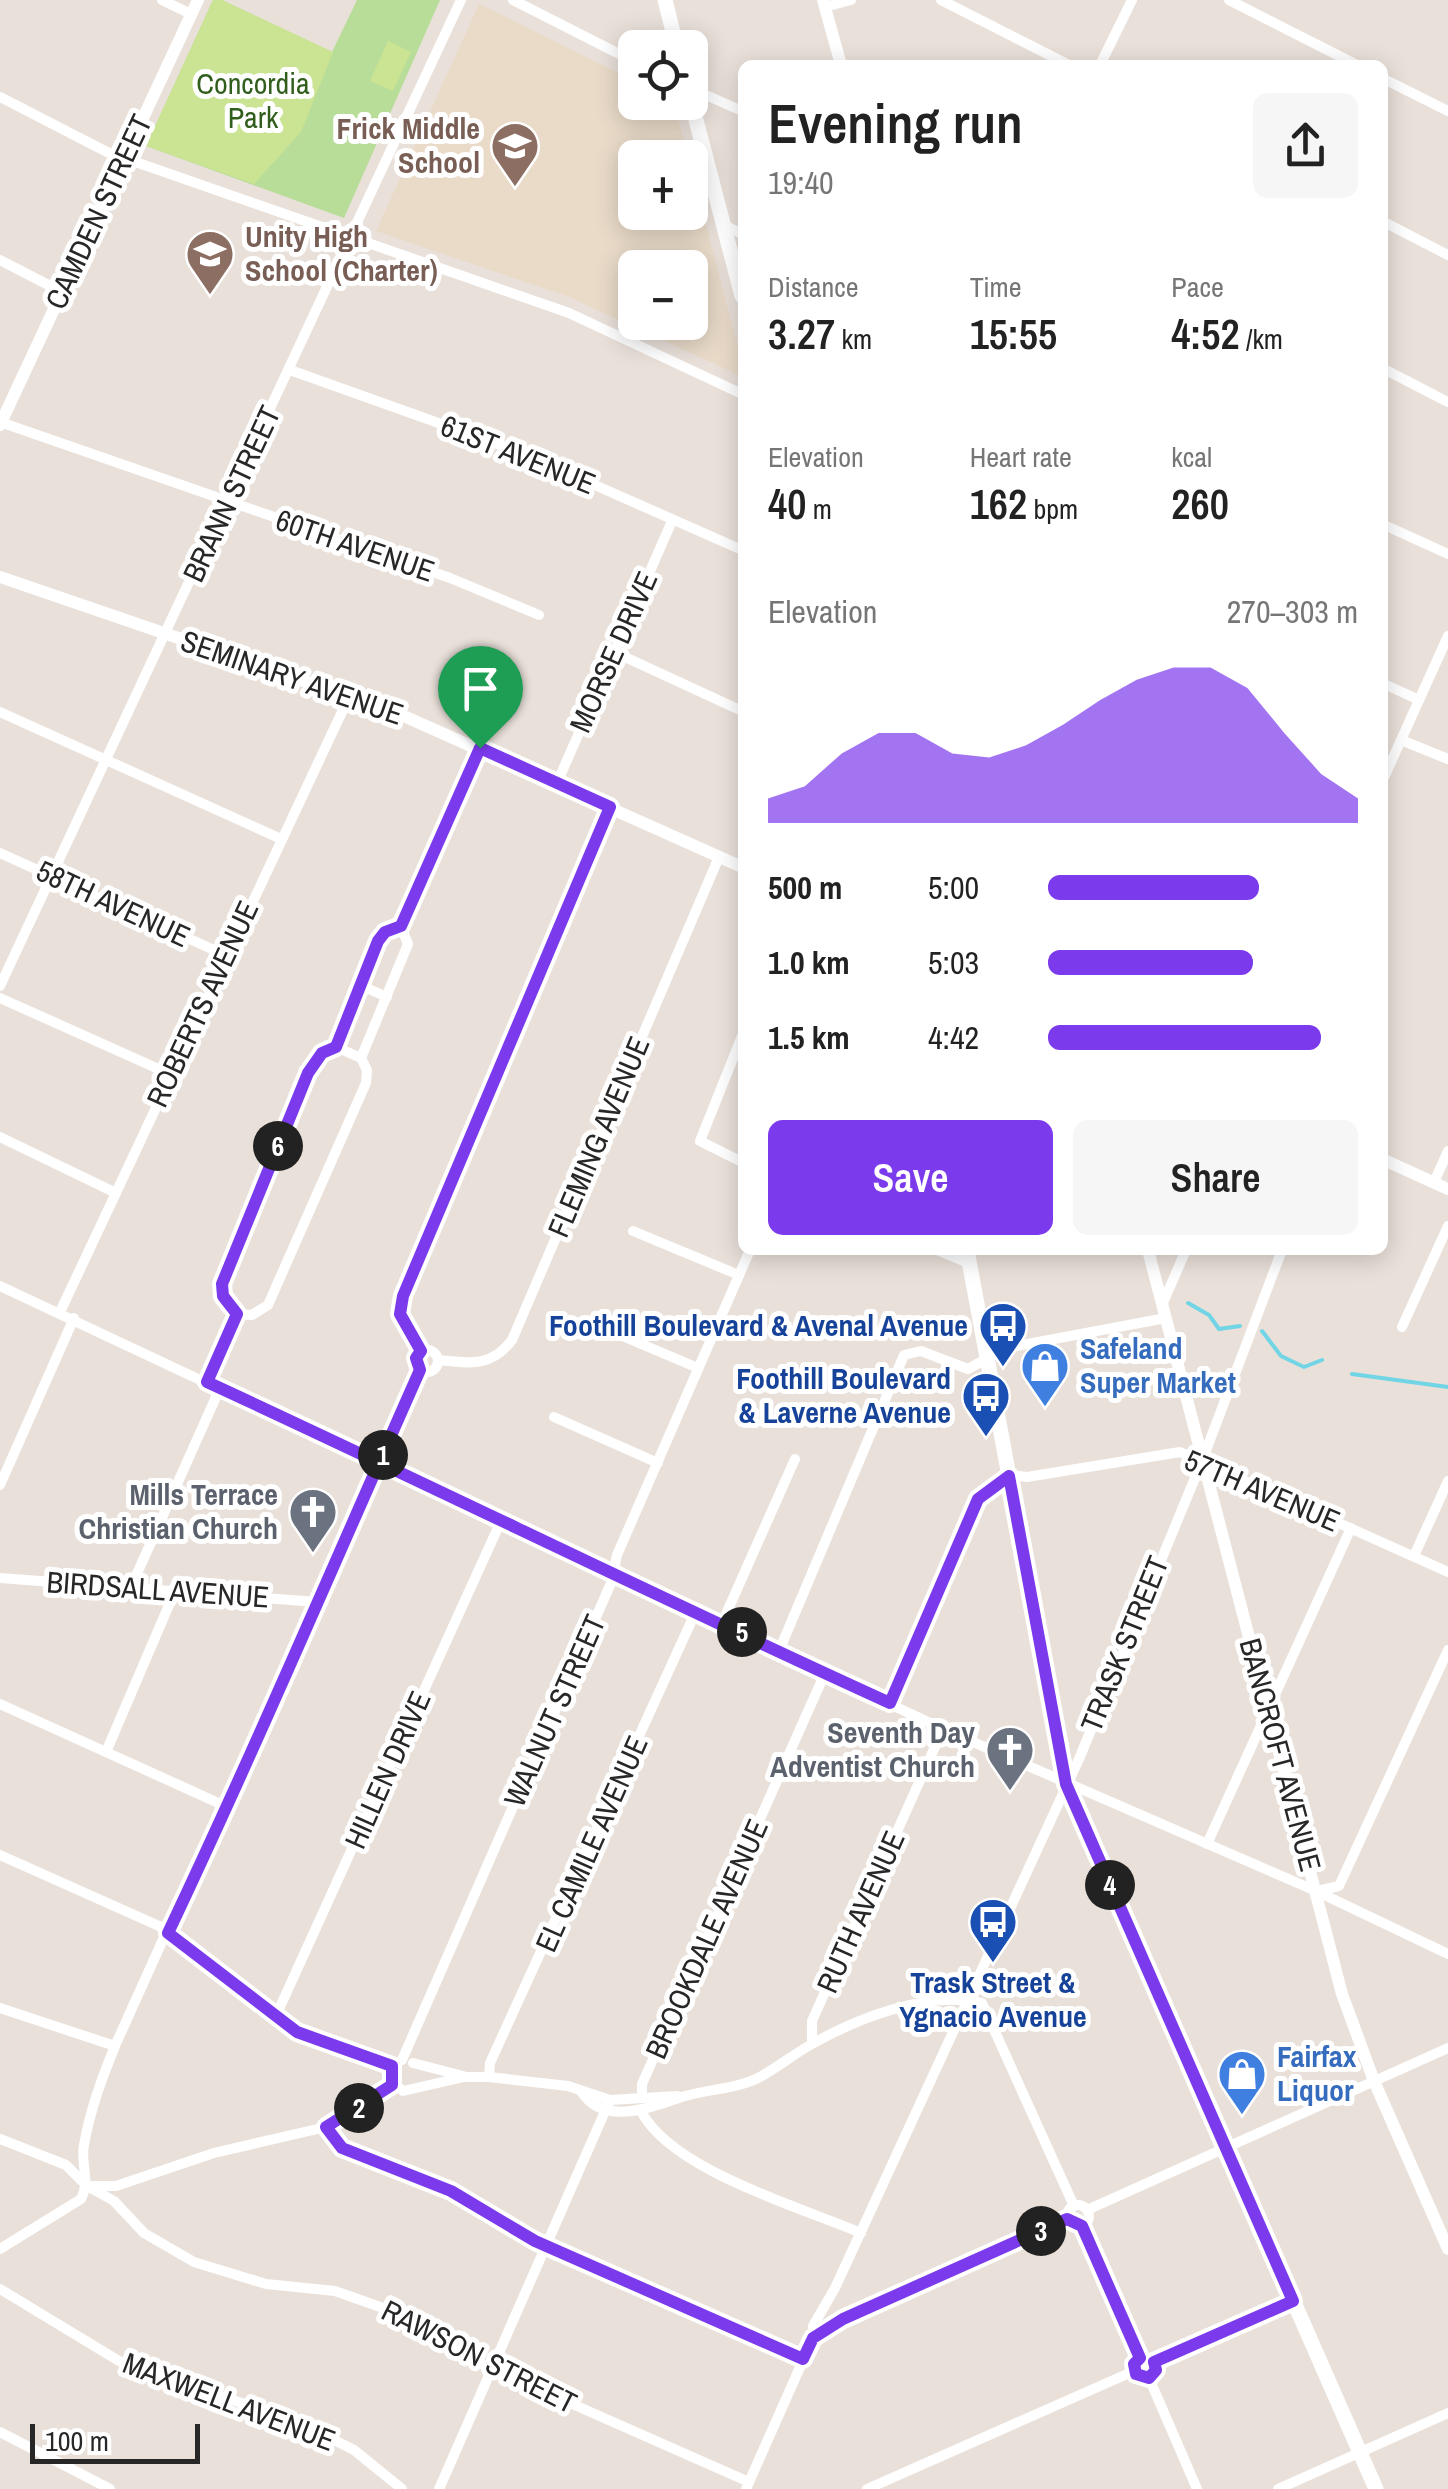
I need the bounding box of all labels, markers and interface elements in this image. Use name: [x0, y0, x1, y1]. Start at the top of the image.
map controls: [618, 30, 708, 340]
button: locate: [618, 30, 708, 120]
park label: Concordia Park: [196, 63, 310, 137]
text: Evening run: [768, 86, 1023, 160]
button: share: [1253, 93, 1358, 198]
street label: CAMDEN STREET: [35, 108, 161, 315]
place label: Frick Middle School: [336, 108, 480, 182]
school or university icon: Frick Middle School: [489, 120, 541, 188]
button: +: [618, 140, 708, 230]
text: 19:40: [768, 161, 834, 204]
place label: Unity High School (Charter): [245, 216, 438, 290]
school or university icon: Unity High School (Charter): [184, 228, 236, 296]
button: −: [618, 250, 708, 340]
text: Distance: [768, 268, 859, 306]
text: Time: [970, 268, 1021, 306]
text: Pace: [1171, 268, 1224, 306]
text: 3.27: [768, 306, 835, 362]
text: 15:55: [970, 306, 1057, 362]
text: 4:52: [1171, 306, 1240, 362]
text: km: [835, 320, 872, 358]
text: /km: [1240, 320, 1283, 358]
street label: BRANN STREET: [173, 399, 289, 588]
street label: 61ST AVENUE: [435, 405, 602, 503]
text: Elevation: [768, 438, 864, 476]
text: Heart rate: [970, 438, 1072, 476]
text: kcal: [1171, 438, 1212, 476]
text: 40: [768, 476, 806, 532]
text: 162: [970, 476, 1027, 532]
text: 260: [1171, 476, 1229, 532]
text: m: [806, 490, 832, 528]
text: bpm: [1027, 490, 1078, 528]
street label: 60TH AVENUE: [271, 499, 440, 591]
street label: MORSE DRIVE: [560, 565, 666, 738]
text: Elevation: [768, 590, 877, 633]
text: 270–303 m: [1227, 590, 1358, 633]
street label: SEMINARY AVENUE: [176, 620, 409, 734]
pin: [438, 646, 523, 749]
icon: arrive: [453, 661, 508, 716]
street label: 58TH AVENUE: [30, 850, 197, 956]
text: 500 m: [768, 866, 842, 909]
text: 5:00: [928, 866, 979, 909]
street label: ROBERTS AVENUE: [137, 894, 267, 1113]
text: 1.0 km: [768, 941, 850, 984]
text: 5:03: [928, 941, 979, 984]
text: 1.5 km: [768, 1016, 850, 1059]
text: 4:42: [928, 1016, 979, 1059]
street label: FLEMING AVENUE: [538, 1030, 658, 1243]
button: Save: [768, 1120, 1053, 1235]
button: Share: [1073, 1120, 1358, 1235]
pin: 6: [253, 1121, 303, 1171]
text: 6: [272, 1127, 284, 1165]
bus stop icon: Foothill Boulevard & Avenal Avenue: [977, 1300, 1029, 1368]
place label: Foothill Boulevard & Avenal Avenue: [549, 1305, 968, 1345]
place label: Safeland Super Market: [1080, 1328, 1236, 1402]
shop icon: Safeland Super Market: [1019, 1340, 1071, 1408]
place label: Foothill Boulevard & Laverne Avenue: [736, 1358, 951, 1432]
bus stop icon: Foothill Boulevard & Laverne Avenue: [960, 1370, 1012, 1438]
pin: 1: [358, 1430, 408, 1480]
text: 1: [377, 1436, 389, 1474]
street label: 57TH AVENUE: [1179, 1439, 1346, 1541]
place label: Mills Terrace Christian Church: [78, 1474, 278, 1548]
church icon: Mills Terrace Christian Church: [287, 1486, 339, 1554]
street label: TRASK STREET: [1071, 1550, 1177, 1737]
street label: BIRDSALL AVENUE: [45, 1561, 271, 1617]
pin: 5: [717, 1607, 767, 1657]
street label: WALNUT STREET: [494, 1608, 614, 1813]
text: 5: [736, 1613, 748, 1651]
street label: BANCROFT AVENUE: [1231, 1634, 1331, 1876]
street label: HILLEN DRIVE: [335, 1685, 440, 1855]
place label: Seventh Day Adventist Church: [770, 1712, 975, 1786]
church icon: Seventh Day Adventist Church: [984, 1724, 1036, 1792]
street label: EL CAMILE AVENUE: [526, 1729, 657, 1958]
street label: BROOKDALE AVENUE: [635, 1813, 777, 2065]
street label: RUTH AVENUE: [807, 1824, 914, 1999]
pin: 4: [1085, 1860, 1135, 1910]
text: 4: [1104, 1866, 1116, 1904]
bus stop icon: Trask Street & Ygnacio Avenue: [967, 1896, 1019, 1964]
place label: Trask Street & Ygnacio Avenue: [899, 1962, 1087, 2036]
place label: Fairfax Liquor: [1277, 2036, 1357, 2110]
shop icon: Fairfax Liquor: [1216, 2048, 1268, 2116]
pin: 2: [334, 2083, 384, 2133]
text: 2: [353, 2089, 365, 2127]
pin: 3: [1016, 2206, 1066, 2256]
text: 3: [1035, 2212, 1047, 2250]
street label: RAWSON STREET: [375, 2290, 584, 2422]
street label: MAXWELL AVENUE: [118, 2342, 341, 2460]
scale bar: [30, 2419, 200, 2464]
text: 100 m: [45, 2422, 109, 2460]

